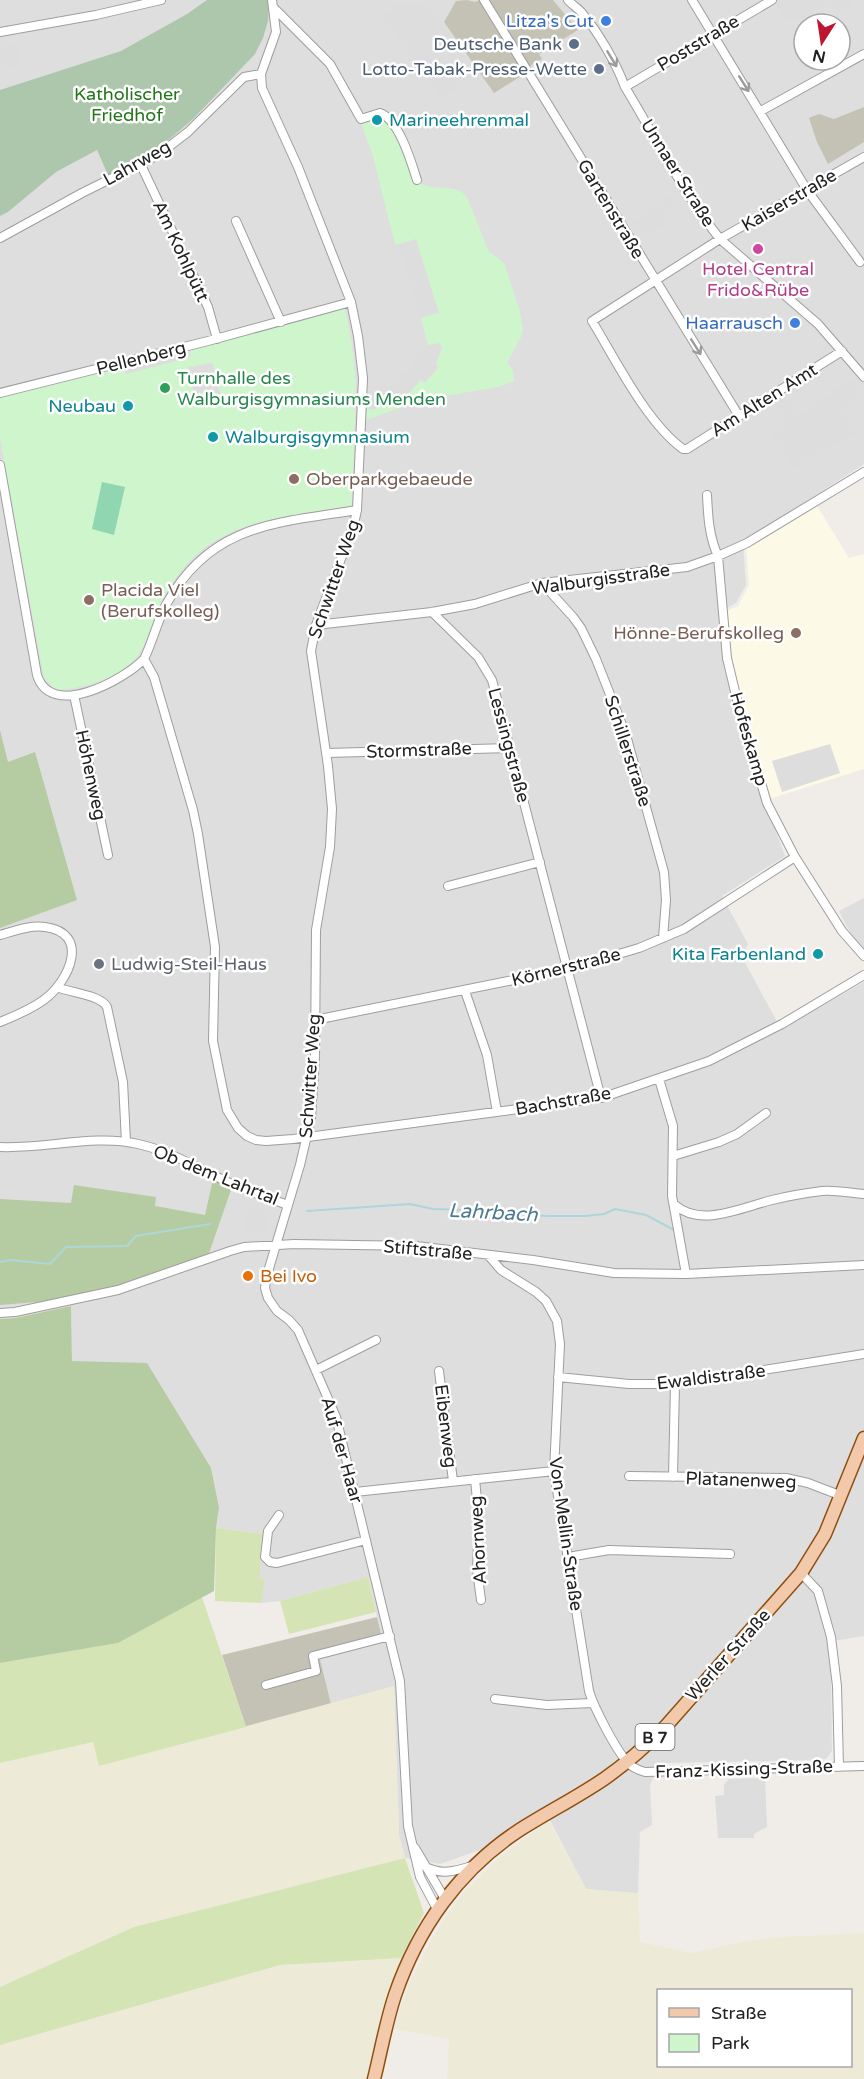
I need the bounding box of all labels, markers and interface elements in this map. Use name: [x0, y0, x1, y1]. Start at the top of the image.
place label: Litza's Cut: [506, 10, 594, 32]
street label: Poststraße: [653, 10, 743, 76]
north arrow: [792, 12, 852, 72]
marker: Litza's Cut: [599, 14, 613, 28]
place label: Deutsche Bank: [433, 33, 562, 55]
marker: Deutsche Bank: [567, 37, 581, 51]
text: N: [811, 45, 827, 67]
one-way arrow: [606, 50, 618, 67]
place label: Lotto-Tabak-Presse-Wette: [362, 58, 587, 80]
marker: Lotto-Tabak-Presse-Wette: [592, 62, 606, 76]
one-way arrow: [739, 75, 751, 92]
park label: Katholischer Friedhof: [74, 83, 180, 126]
place label: Marineehrenmal: [389, 109, 529, 131]
marker: Marineehrenmal: [370, 113, 384, 127]
street label: Unnaer Straße: [636, 115, 720, 231]
street label: Lahrweg: [99, 135, 175, 191]
street label: Gartenstraße: [573, 155, 649, 263]
street label: Kaiserstraße: [738, 164, 840, 236]
street label: Am Kohlpütt: [148, 197, 214, 305]
marker: Hotel Central Frido&Rübe: [751, 242, 765, 256]
place label: Hotel Central Frido&Rübe: [702, 258, 814, 301]
place label: Haarrausch: [685, 312, 783, 334]
marker: Haarrausch: [788, 316, 802, 330]
street label: Pellenberg: [94, 336, 188, 380]
one-way arrow: [690, 338, 702, 355]
street label: Am Alten Amt: [707, 358, 821, 442]
place label: Turnhalle des Walburgisgymnasiums Menden: [177, 367, 446, 410]
marker: Turnhalle des Walburgisgymnasiums Menden: [158, 381, 172, 395]
place label: Neubau: [48, 395, 116, 417]
marker: Neubau: [121, 399, 135, 413]
place label: Walburgisgymnasium: [225, 426, 410, 448]
marker: Walburgisgymnasium: [206, 430, 220, 444]
place label: Oberparkgebaeude: [306, 468, 473, 490]
marker: Oberparkgebaeude: [287, 472, 301, 486]
street label: Schwitter Weg: [303, 517, 365, 641]
street label: Walburgisstraße: [531, 558, 671, 600]
place label: Placida Viel (Berufskolleg): [101, 579, 219, 622]
marker: Placida Viel (Berufskolleg): [82, 593, 96, 607]
place label: Hönne-Berufskolleg: [613, 622, 784, 644]
marker: Hönne-Berufskolleg: [789, 626, 803, 640]
street label: Lessingstraße: [483, 685, 535, 805]
street label: Hofeskamp: [725, 689, 773, 789]
street label: Schillerstraße: [600, 693, 656, 809]
street label: Höhenweg: [71, 728, 111, 822]
street label: Stormstraße: [366, 737, 472, 763]
street label: Körnerstraße: [509, 943, 623, 991]
place label: Kita Farbenland: [672, 943, 806, 965]
marker: Kita Farbenland: [811, 947, 825, 961]
place label: Ludwig-Steil-Haus: [111, 953, 267, 975]
marker: Ludwig-Steil-Haus: [92, 957, 106, 971]
street label: Schwitter Weg: [295, 1013, 325, 1139]
street label: Bachstraße: [513, 1082, 613, 1120]
street label: Ob dem Lahrtal: [150, 1140, 282, 1210]
water label: Lahrbach: [448, 1199, 539, 1227]
street label: Stiftstraße: [383, 1235, 473, 1265]
place label: Bei Ivo: [260, 1265, 317, 1287]
marker: Bei Ivo: [241, 1269, 255, 1283]
street label: Ewaldistraße: [655, 1359, 767, 1395]
street label: Eibenweg: [430, 1383, 462, 1469]
street label: Auf der Haar: [316, 1394, 368, 1506]
street label: Von-Mellin-Straße: [544, 1456, 588, 1612]
street label: Platanenweg: [685, 1467, 797, 1493]
street label: Ahornweg: [465, 1495, 491, 1585]
street label: Werler Straße: [681, 1604, 775, 1706]
road number: B 7: [636, 1724, 674, 1750]
street label: Franz-Kissing-Straße: [655, 1755, 833, 1783]
legend: [657, 1989, 852, 2067]
text: Straße: [711, 2002, 767, 2024]
text: Park: [711, 2032, 750, 2054]

